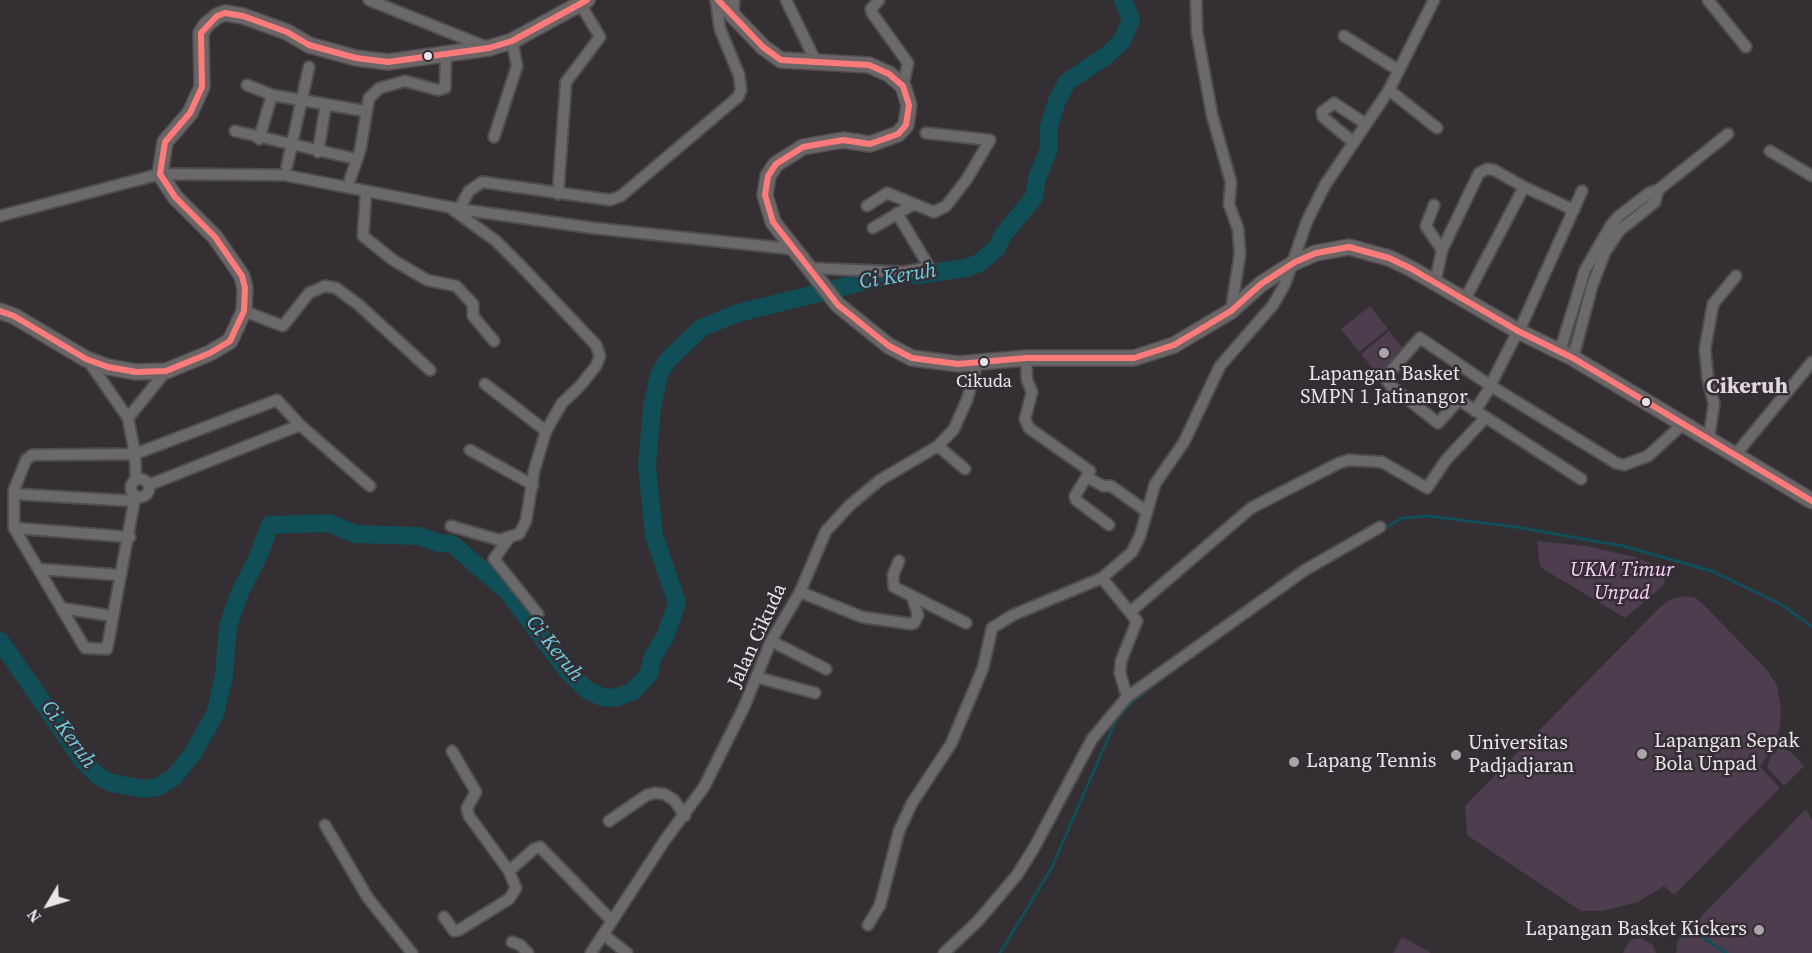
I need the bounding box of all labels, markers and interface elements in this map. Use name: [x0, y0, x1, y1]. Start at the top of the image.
unlabelled marker: [422, 50, 434, 62]
water label: Ci Keruh: [858, 258, 938, 296]
marker: Lapangan Basket SMPN 1 Jatinangor: [1377, 346, 1391, 360]
marker: Cikuda: [978, 356, 990, 368]
place label: Lapangan Basket SMPN 1 Jatinangor: [1300, 363, 1468, 410]
place label: Cikuda: [956, 371, 1012, 393]
district label: Cikeruh: [1706, 374, 1788, 400]
unlabelled marker: [1640, 396, 1652, 408]
park label: UKM Timur Unpad: [1570, 559, 1674, 606]
street label: Jalan Cikuda: [723, 580, 793, 692]
water label: Ci Keruh: [520, 611, 588, 687]
water label: Ci Keruh: [35, 696, 101, 774]
place label: Lapangan Sepak Bola Unpad: [1654, 730, 1799, 777]
place label: Universitas Padjadjaran: [1468, 732, 1574, 779]
marker: Lapangan Sepak Bola Unpad: [1635, 747, 1649, 761]
marker: Universitas Padjadjaran: [1449, 748, 1463, 762]
place label: Lapang Tennis: [1306, 750, 1436, 774]
marker: Lapang Tennis: [1287, 755, 1301, 769]
north arrow: [18, 875, 78, 935]
text: N: [22, 905, 46, 927]
place label: Lapangan Basket Kickers: [1525, 918, 1747, 942]
marker: Lapangan Basket Kickers: [1752, 923, 1766, 937]

